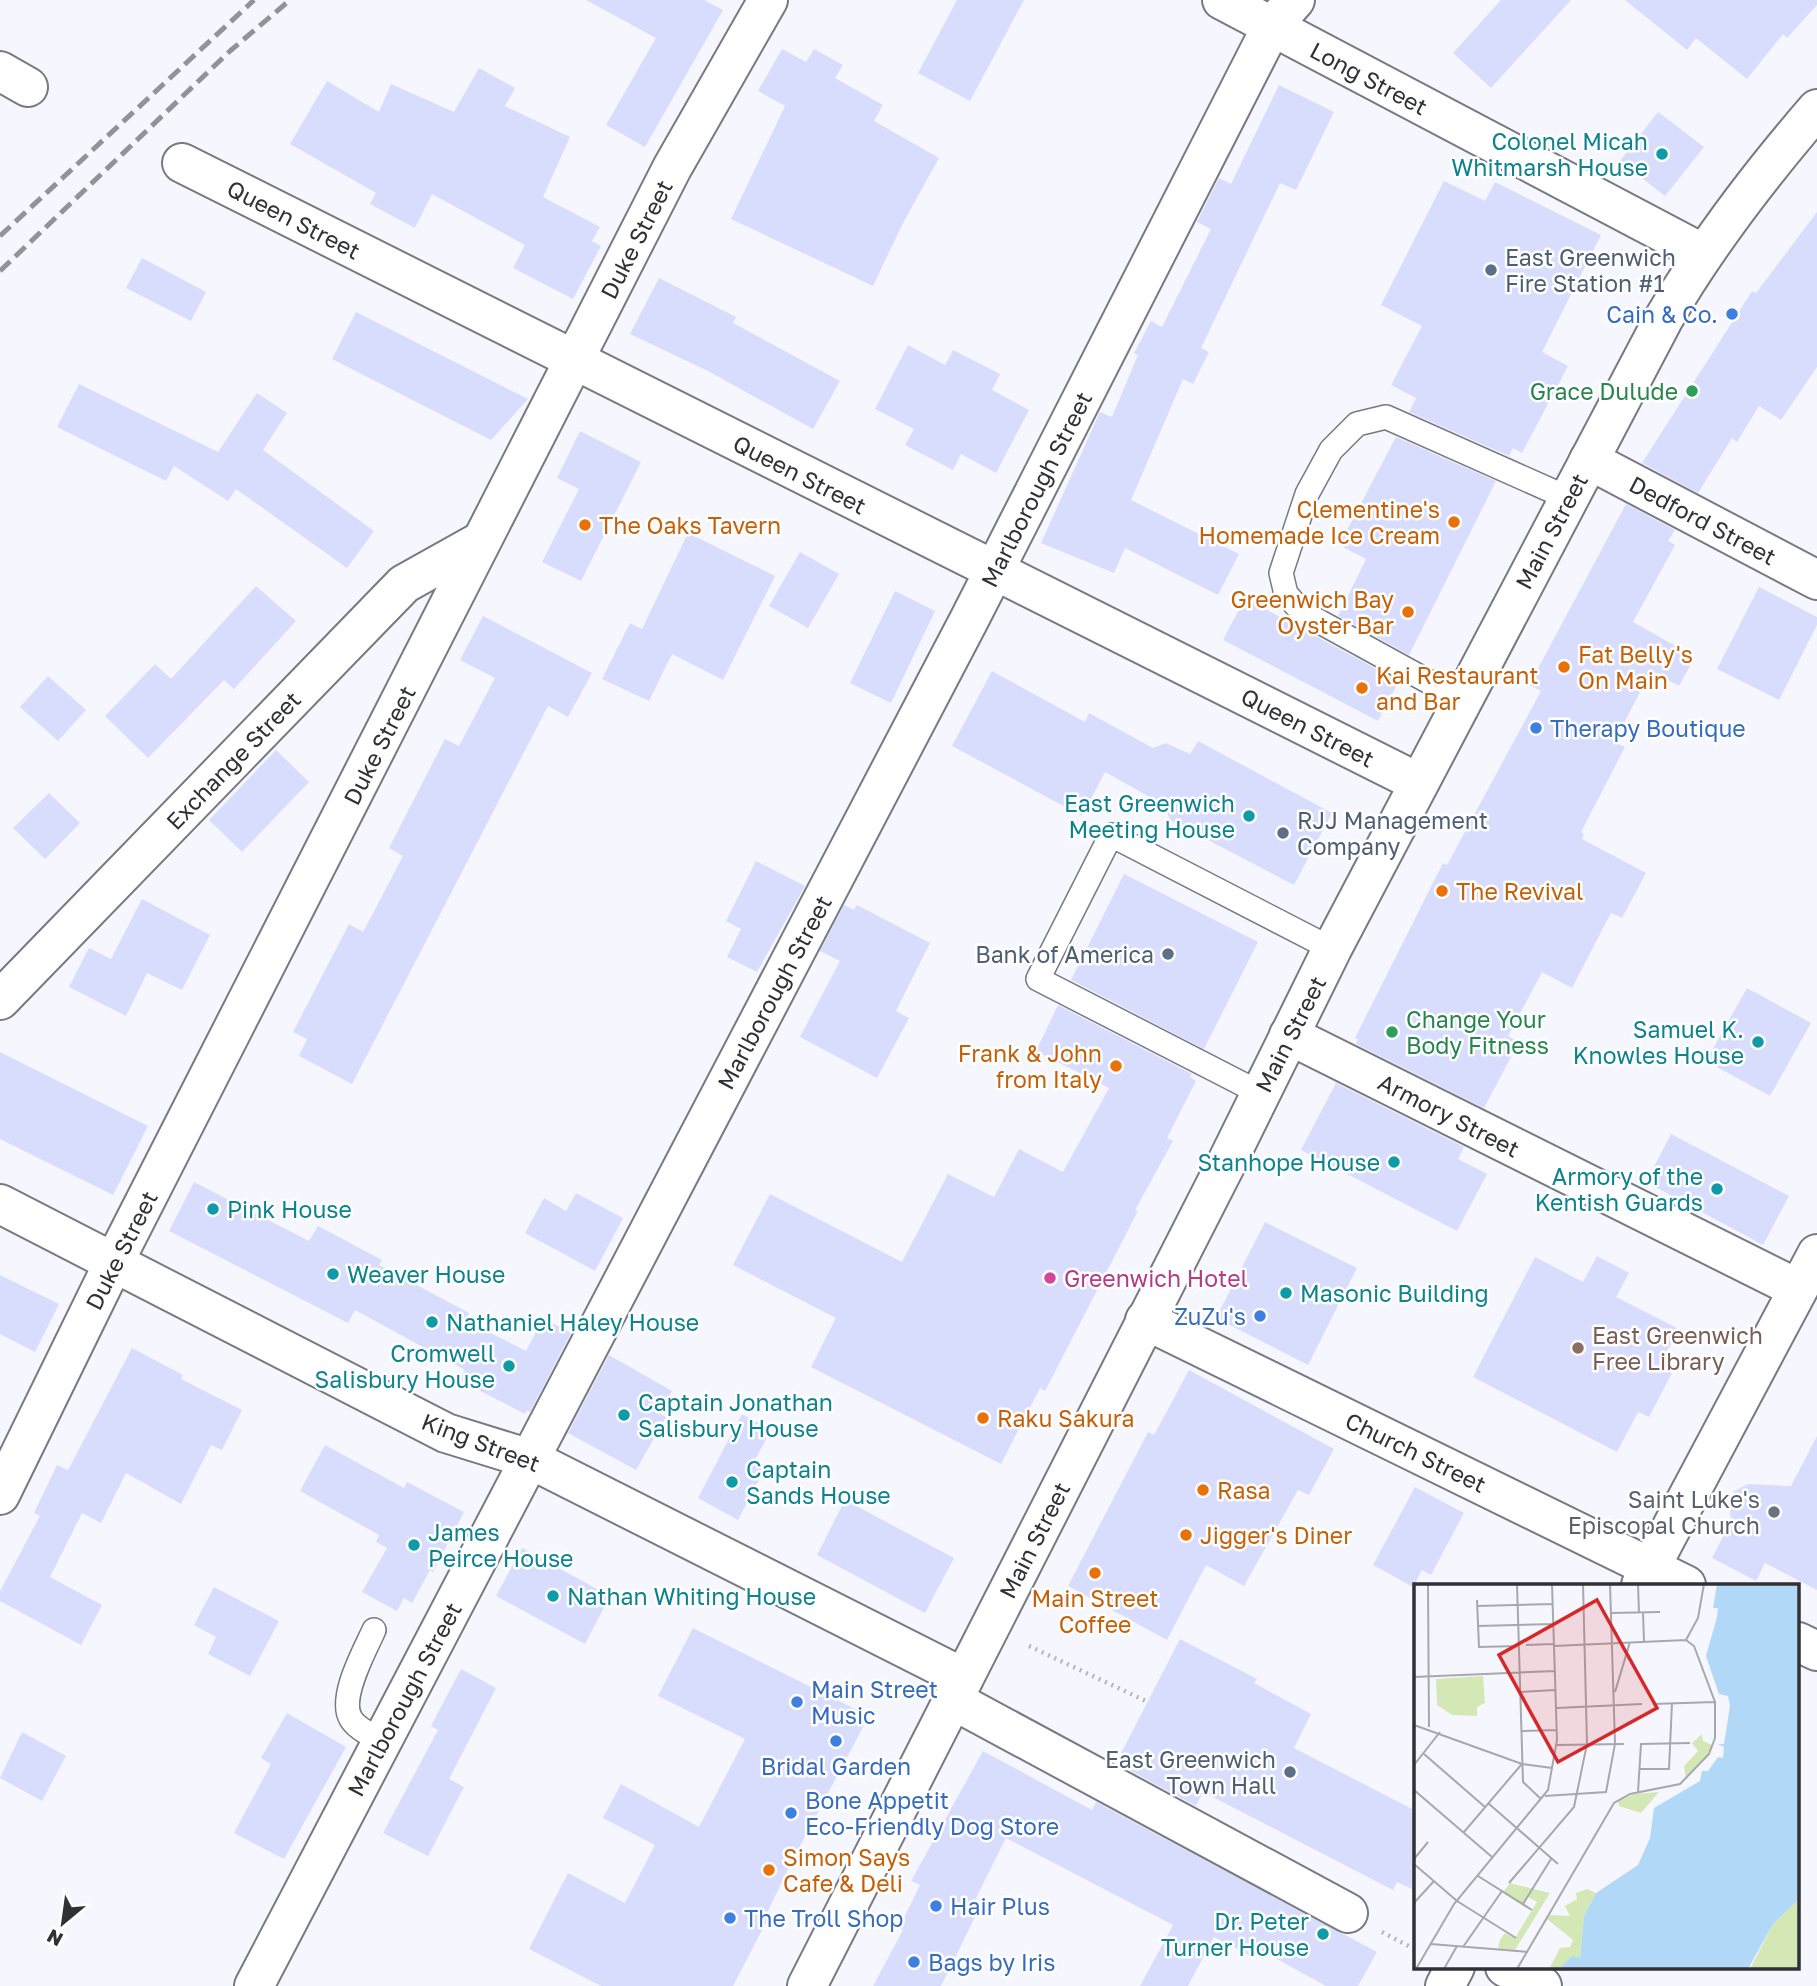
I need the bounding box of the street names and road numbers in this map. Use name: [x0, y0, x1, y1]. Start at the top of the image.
street label: Long Street: [1306, 35, 1432, 121]
street label: Queen Street: [223, 173, 365, 265]
street label: Duke Street: [594, 175, 678, 303]
street label: Marlborough Street: [975, 387, 1097, 591]
street label: Queen Street: [729, 428, 871, 520]
street label: Main Street: [1509, 468, 1593, 594]
street label: Dedford Street: [1625, 470, 1781, 570]
street label: Duke Street: [337, 681, 421, 809]
street label: Queen Street: [1237, 681, 1379, 773]
street label: Exchange Street: [160, 685, 306, 835]
street label: Marlborough Street: [711, 890, 837, 1094]
street label: Main Street: [1249, 971, 1331, 1097]
street label: Armory Street: [1374, 1067, 1524, 1163]
street label: Duke Street: [79, 1186, 163, 1314]
street label: Church Street: [1341, 1406, 1491, 1498]
street label: King Street: [418, 1407, 544, 1477]
street label: Main Street: [993, 1477, 1075, 1603]
street label: Marlborough Street: [341, 1597, 467, 1801]

